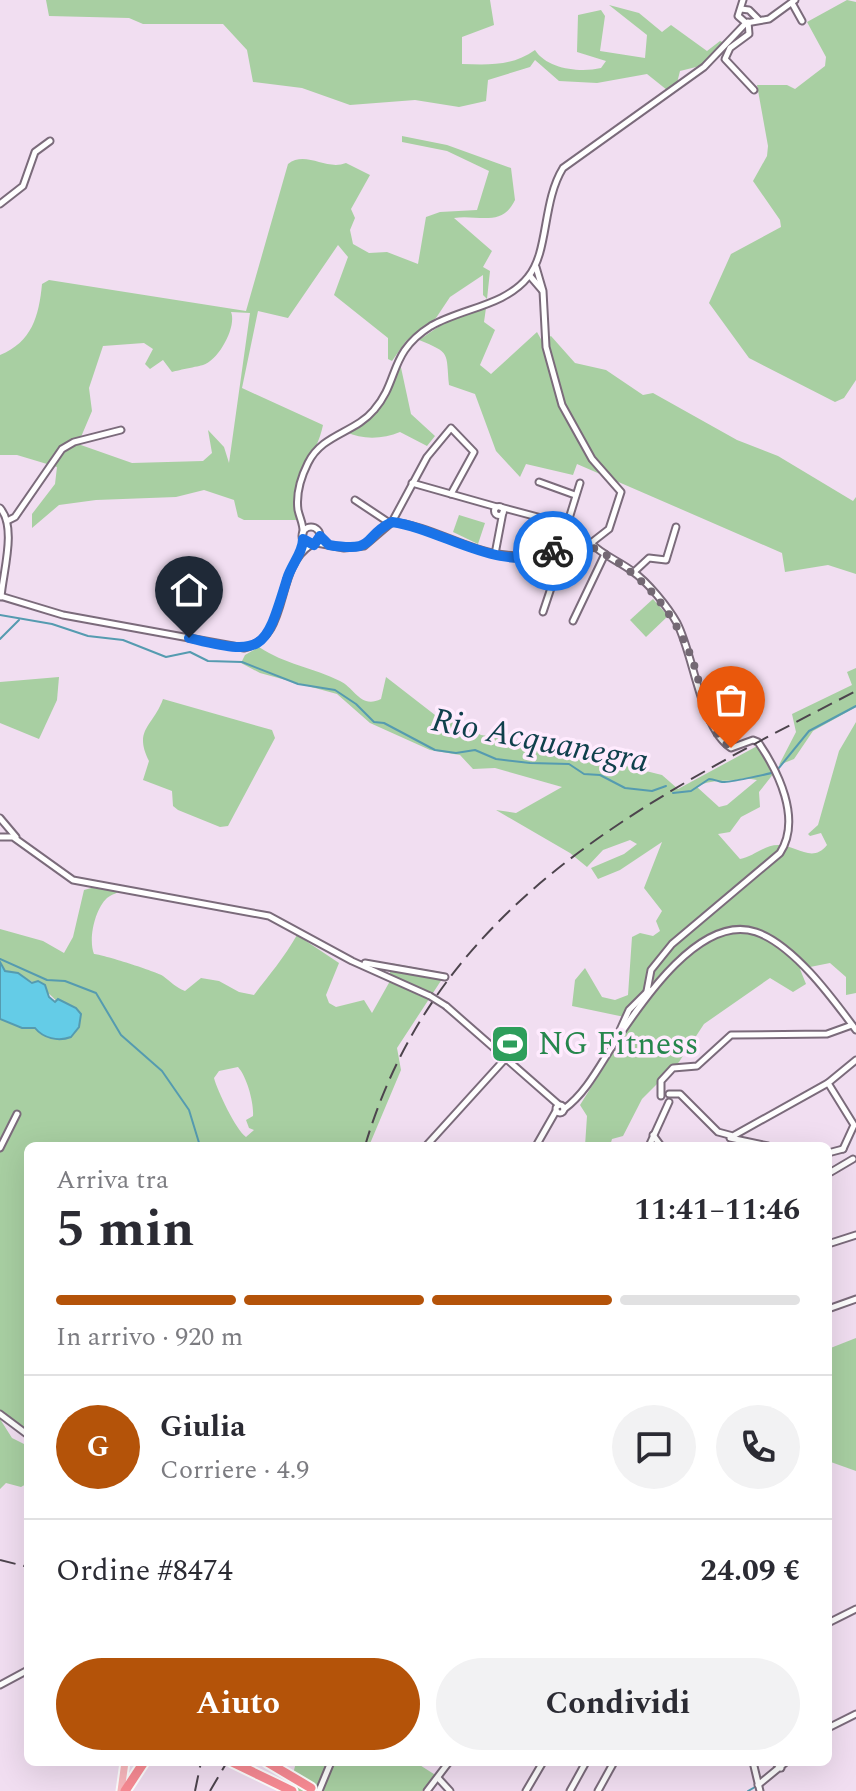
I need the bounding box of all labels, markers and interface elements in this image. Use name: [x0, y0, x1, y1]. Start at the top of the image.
courier: [513, 511, 593, 591]
icon: bike: [531, 529, 575, 573]
pin: [155, 556, 223, 638]
icon: home: [167, 568, 211, 612]
pin: [697, 666, 765, 748]
icon: bag: [709, 678, 753, 722]
water label: Rio Acquanegra: [427, 694, 653, 788]
place label: NG Fitness: [538, 1020, 699, 1069]
sports icon: NG Fitness: [489, 1023, 531, 1065]
text: Arriva tra: [56, 1160, 169, 1200]
text: 11:41–11:46: [634, 1187, 800, 1233]
text: 5 min: [56, 1190, 194, 1269]
text: In arrivo · 920 m: [56, 1317, 243, 1357]
text: Giulia: [160, 1404, 246, 1450]
button: chat: [612, 1405, 696, 1489]
button: phone: [716, 1405, 800, 1489]
text: G: [87, 1424, 109, 1470]
text: Corriere · 4.9: [160, 1450, 309, 1490]
text: Ordine #8474: [56, 1548, 233, 1594]
text: 24.09 €: [700, 1548, 800, 1594]
button: Aiuto: [56, 1658, 420, 1750]
button: Condividi: [436, 1658, 800, 1750]

